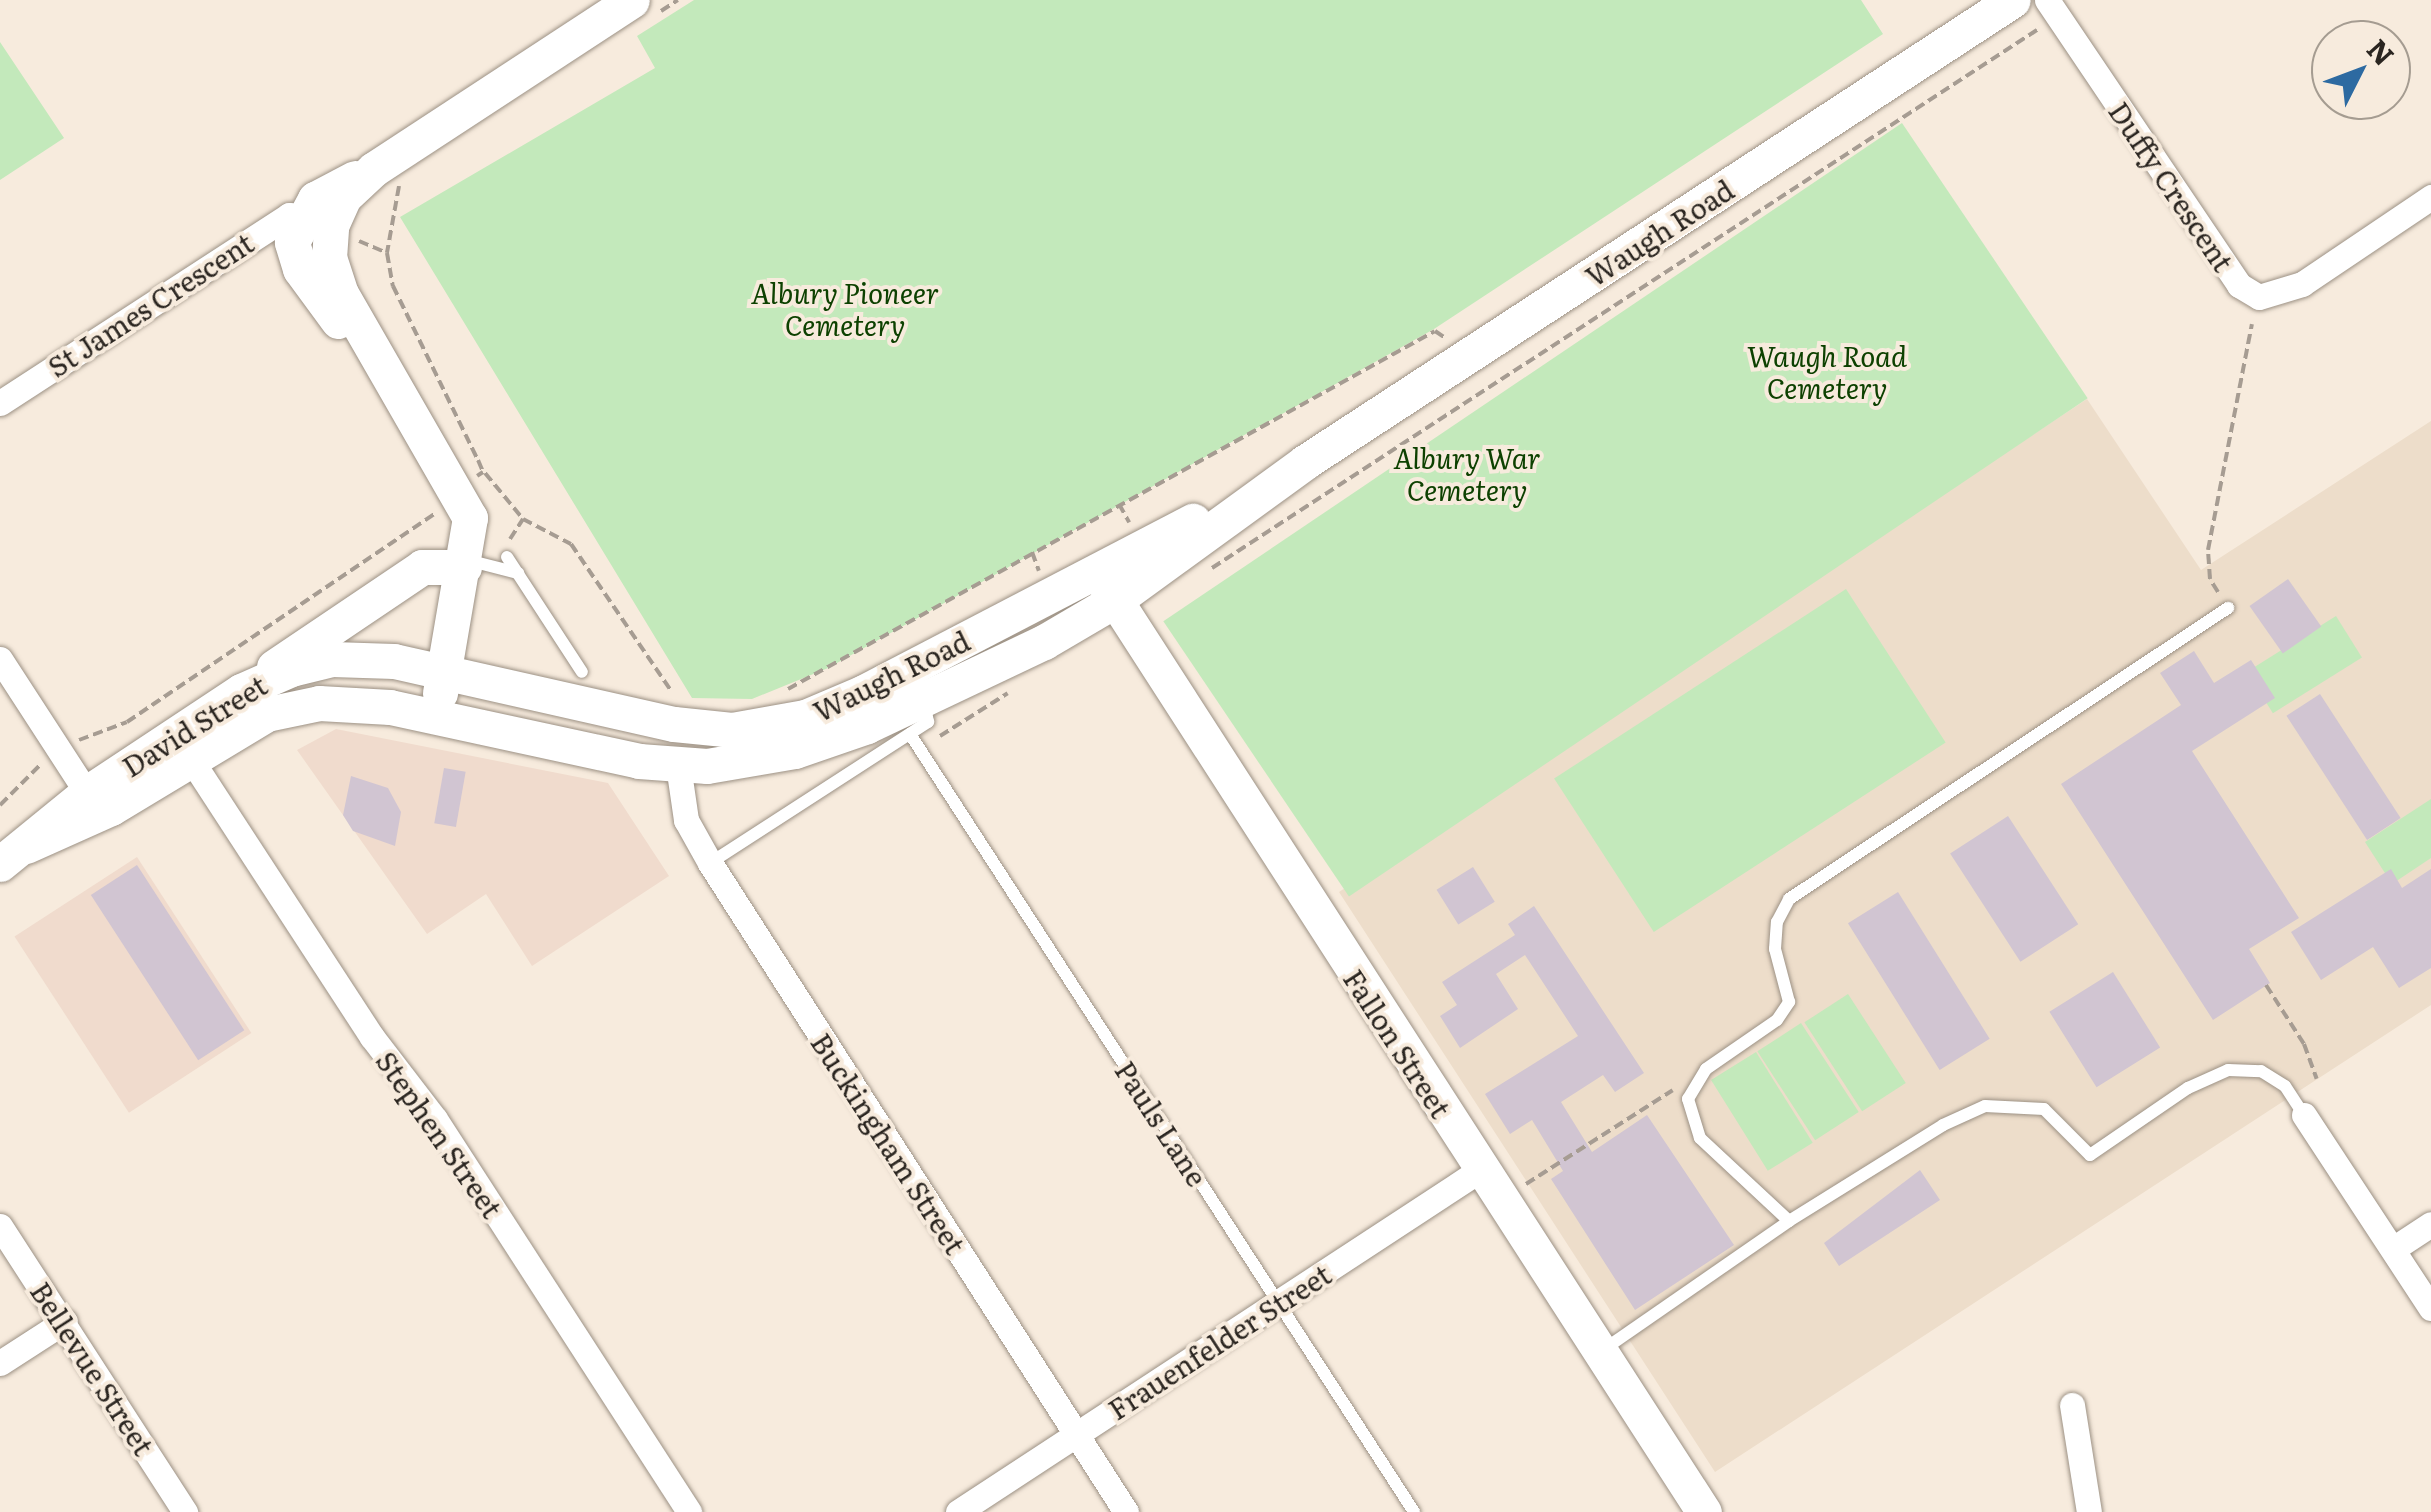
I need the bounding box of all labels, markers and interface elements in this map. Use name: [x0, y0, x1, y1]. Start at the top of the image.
north arrow: [2311, 20, 2411, 120]
text: N: [2358, 28, 2405, 74]
street label: Duffy Crescent: [2103, 95, 2241, 277]
street label: Waugh Road: [1579, 172, 1739, 292]
street label: St James Crescent: [41, 225, 259, 383]
park label: Albury Pioneer Cemetery: [751, 275, 939, 341]
park label: Waugh Road Cemetery: [1747, 338, 1907, 404]
park label: Albury War Cemetery: [1393, 440, 1541, 506]
street label: Waugh Road: [807, 623, 975, 727]
street label: David Street: [115, 667, 273, 783]
street label: Fallon Street: [1338, 963, 1458, 1123]
street label: Buckingham Street: [805, 1026, 973, 1260]
street label: Stephen Street: [370, 1044, 510, 1224]
street label: Pauls Lane: [1109, 1054, 1215, 1192]
street label: Frauenfelder Street: [1101, 1256, 1337, 1426]
street label: Bellevue Street: [25, 1275, 161, 1461]

